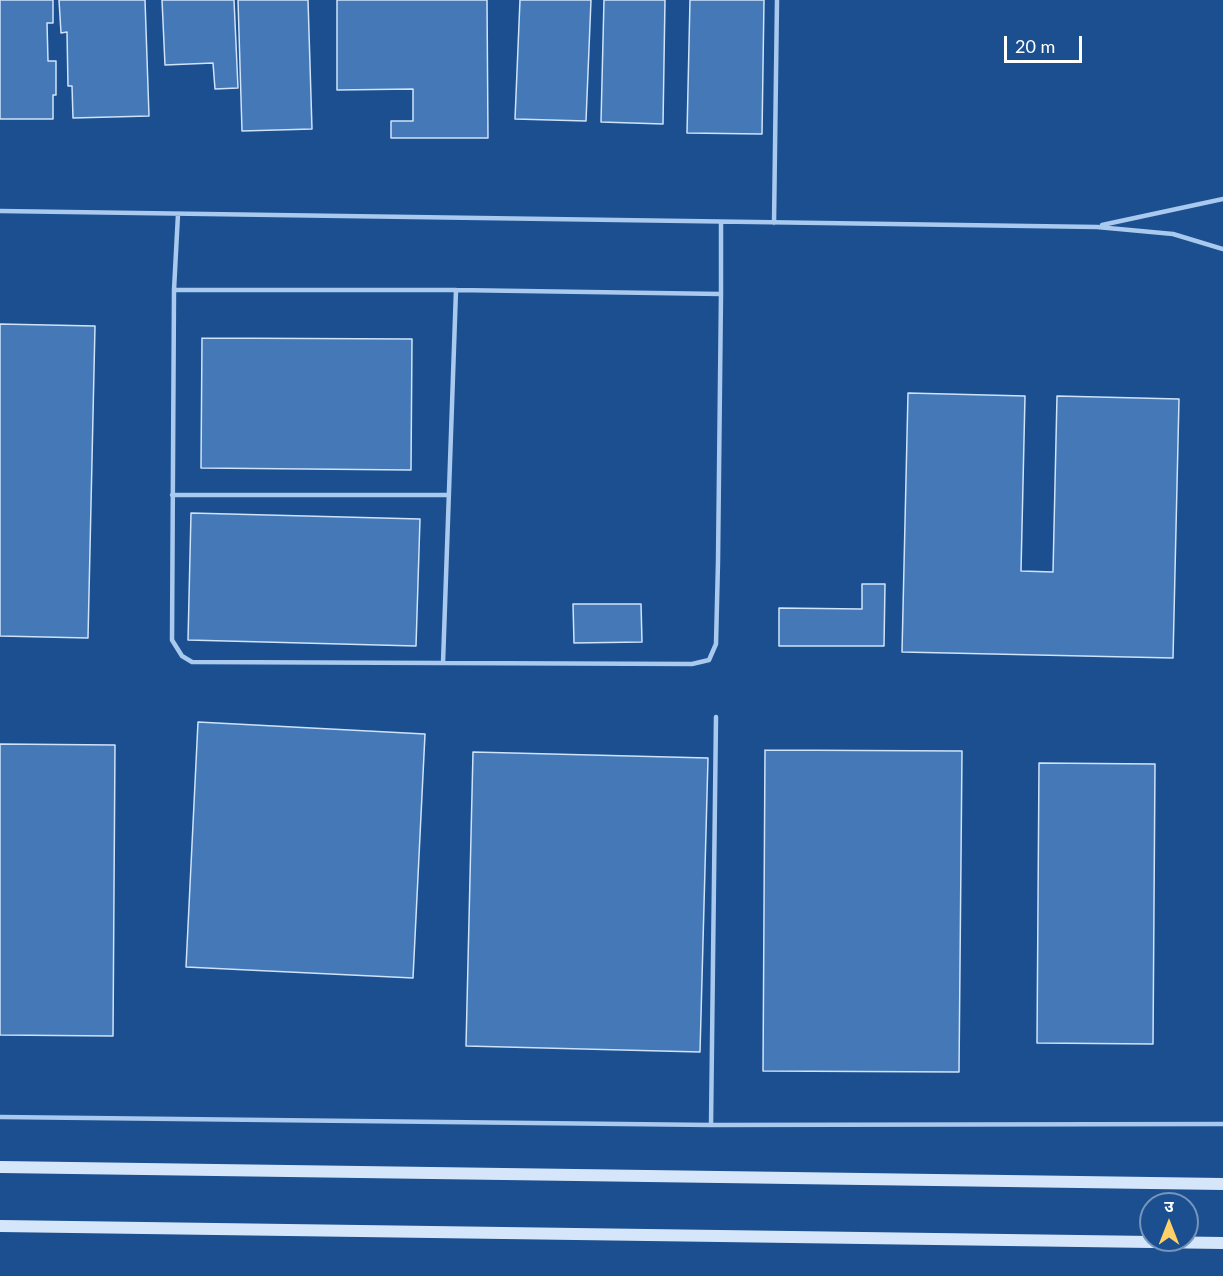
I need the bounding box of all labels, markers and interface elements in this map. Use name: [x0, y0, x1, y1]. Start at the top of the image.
scale bar: [1007, 24, 1085, 62]
text: 20 m: [1015, 35, 1055, 57]
north arrow: [1139, 1192, 1199, 1252]
text: उ: [1164, 1196, 1174, 1215]

